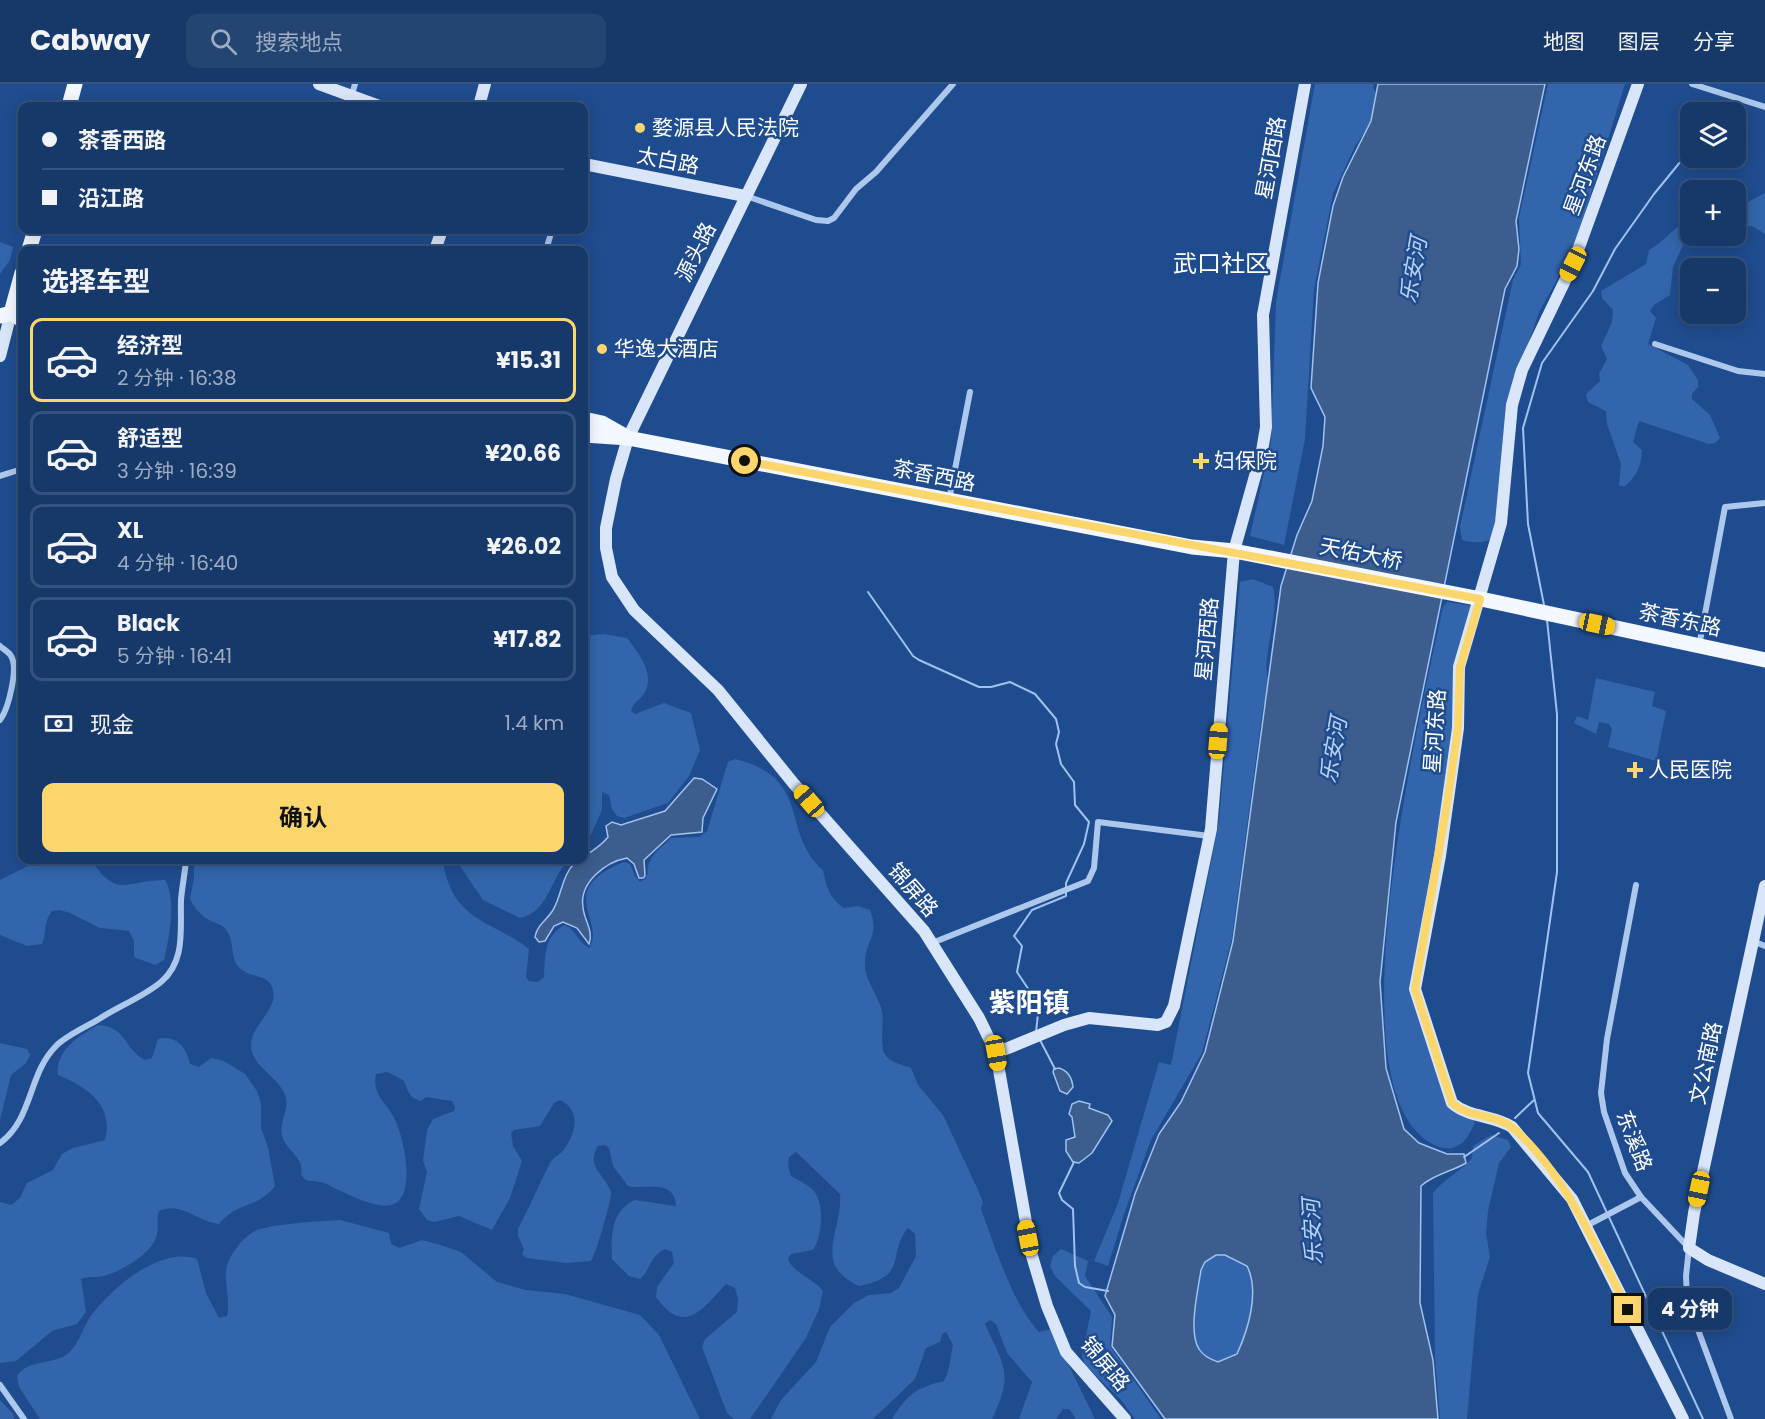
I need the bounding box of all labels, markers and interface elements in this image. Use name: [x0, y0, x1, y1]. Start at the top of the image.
search box: [186, 14, 606, 68]
text: Cabway: [30, 21, 150, 60]
icon: search: [207, 25, 240, 58]
text: 搜索地点: [255, 27, 343, 58]
text: 地图: [1543, 27, 1585, 56]
text: 图层: [1618, 27, 1660, 56]
text: 分享: [1693, 27, 1735, 56]
map controls: [1680, 102, 1746, 324]
button: layers: [1680, 102, 1746, 168]
place label: 婺源县人民法院: [652, 113, 799, 142]
street label: 星河西路: [1249, 114, 1292, 202]
marker: 婺源县人民法院: [633, 121, 647, 135]
text: 茶香西路: [78, 125, 166, 156]
street label: 星河东路: [1557, 130, 1613, 219]
street label: 太白路: [634, 140, 702, 181]
button: +: [1680, 180, 1746, 246]
text: 沿江路: [78, 183, 144, 214]
street label: 源头路: [669, 217, 722, 286]
water label: 乐安河: [1392, 231, 1435, 305]
car: [1557, 244, 1589, 284]
district label: 武口社区: [1173, 247, 1269, 280]
button: −: [1680, 258, 1746, 324]
text: 选择车型: [42, 263, 150, 300]
text: 经济型: [117, 330, 183, 361]
icon: car: [45, 333, 99, 387]
place label: 华逸大酒店: [614, 334, 719, 363]
marker: 华逸大酒店: [595, 342, 609, 356]
text: ¥15.31: [496, 345, 561, 376]
text: 2 分钟 · 16:38: [117, 364, 237, 392]
text: 舒适型: [117, 423, 183, 454]
icon: car: [45, 426, 99, 480]
text: ¥20.66: [485, 438, 561, 469]
place label: 妇保院: [1214, 446, 1277, 475]
route start: [731, 447, 758, 474]
marker: 妇保院: [1192, 452, 1210, 470]
street label: 茶香西路: [890, 453, 978, 498]
text: 3 分钟 · 16:39: [117, 457, 237, 485]
text: XL: [117, 515, 143, 546]
icon: car: [45, 519, 99, 573]
text: ¥26.02: [487, 531, 561, 562]
street label: 天佑大桥: [1317, 531, 1405, 576]
text: 4 分钟 · 16:40: [117, 549, 238, 577]
street label: 星河西路: [1188, 596, 1225, 682]
street label: 茶香东路: [1636, 597, 1724, 642]
text: Black: [117, 608, 180, 639]
car: [1578, 611, 1616, 637]
icon: car: [45, 612, 99, 666]
text: ¥17.82: [493, 624, 561, 655]
text: 5 分钟 · 16:41: [117, 642, 232, 670]
street label: 星河东路: [1417, 688, 1452, 774]
icon: cash: [42, 707, 75, 740]
text: 现金: [90, 709, 134, 740]
text: 1.4 km: [505, 709, 564, 737]
water label: 乐安河: [1312, 711, 1355, 785]
car: [1207, 722, 1229, 760]
place label: 人民医院: [1648, 755, 1732, 784]
marker: 人民医院: [1626, 761, 1644, 779]
car: [790, 782, 828, 820]
button: 确认: [42, 783, 564, 852]
street label: 锦屏路: [882, 856, 945, 923]
district label: 紫阳镇: [989, 984, 1070, 1021]
street label: 文公南路: [1683, 1019, 1728, 1107]
car: [984, 1034, 1008, 1072]
street label: 东溪路: [1610, 1106, 1659, 1175]
car: [1686, 1170, 1712, 1208]
water label: 乐安河: [1295, 1194, 1330, 1266]
car: [1016, 1219, 1040, 1257]
callout: 4 分钟: [1649, 1289, 1733, 1331]
text: 4 分钟: [1661, 1295, 1719, 1323]
route end: [1614, 1296, 1641, 1323]
street label: 锦屏路: [1074, 1330, 1137, 1397]

